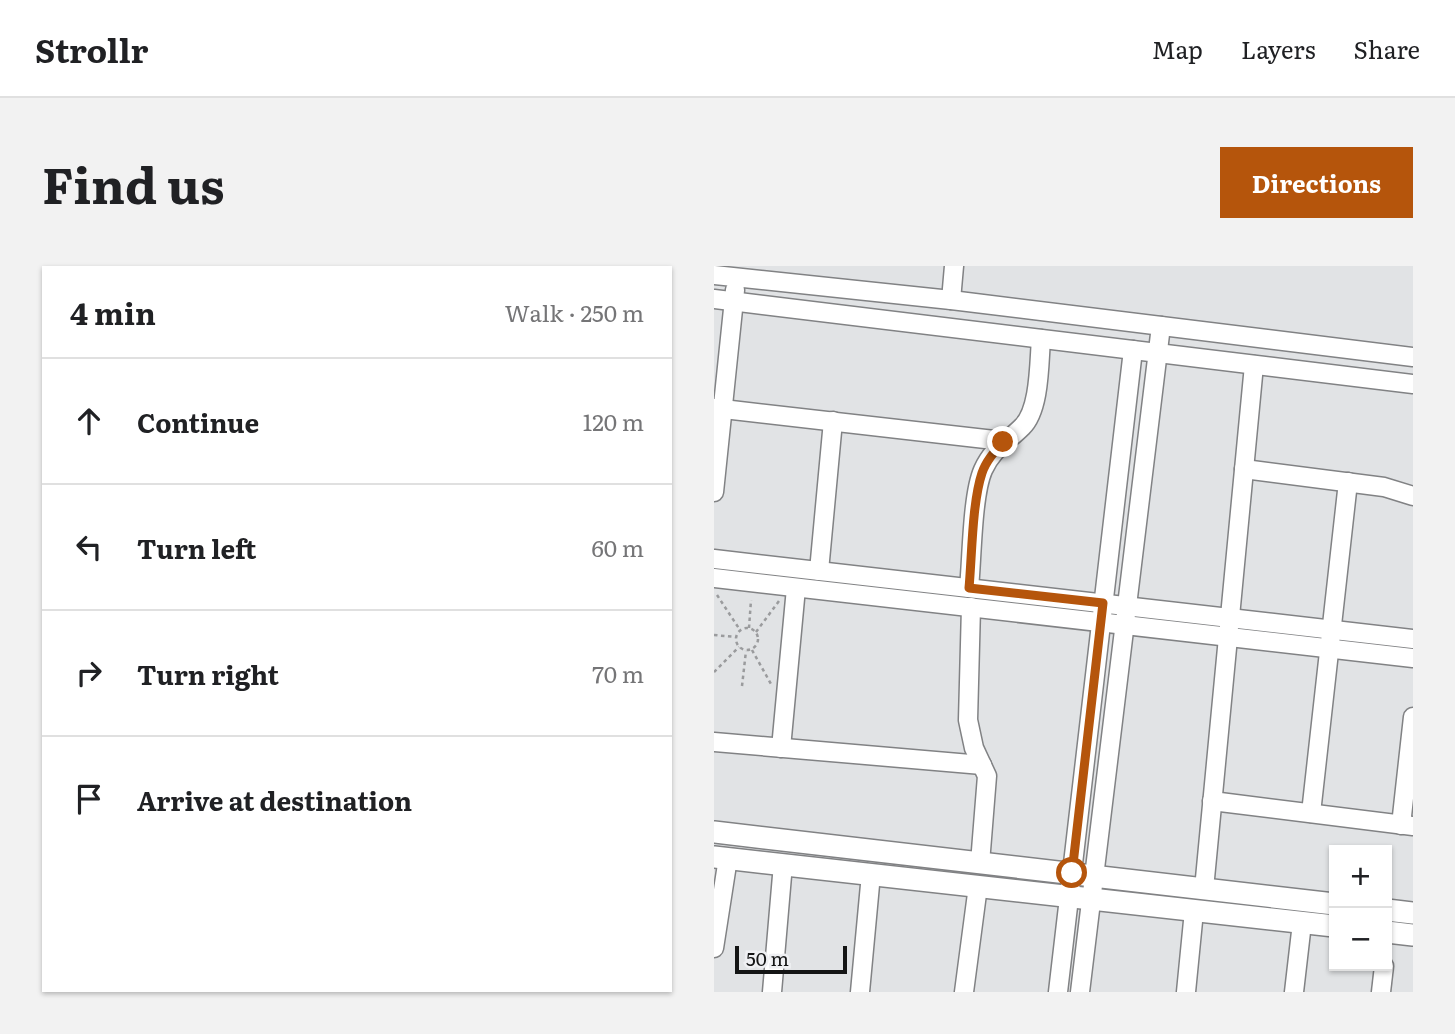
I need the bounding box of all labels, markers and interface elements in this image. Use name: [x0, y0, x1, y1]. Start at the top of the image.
text: Strollr: [35, 24, 149, 73]
text: Map: [1152, 31, 1203, 66]
text: Layers: [1241, 31, 1315, 66]
text: Share: [1353, 31, 1420, 66]
text: Find us: [42, 146, 225, 219]
button: Directions: [1220, 147, 1413, 218]
text: 4 min: [70, 290, 156, 334]
text: Walk · 250 m: [505, 295, 644, 329]
icon: ahead: [70, 402, 108, 440]
text: Continue: [137, 402, 259, 441]
text: 120 m: [583, 404, 644, 438]
route end: [987, 426, 1018, 457]
icon: left: [70, 528, 108, 566]
text: Turn left: [137, 528, 256, 567]
text: 60 m: [591, 530, 644, 564]
icon: right: [70, 654, 108, 692]
text: Turn right: [137, 654, 279, 693]
text: 70 m: [592, 656, 644, 690]
icon: arrive: [70, 780, 108, 818]
text: Arrive at destination: [137, 780, 412, 819]
map controls: [1329, 845, 1392, 971]
button: +: [1329, 845, 1392, 908]
route start: [1056, 857, 1087, 888]
button: −: [1329, 908, 1392, 971]
scale bar: [735, 943, 847, 975]
text: 50 m: [746, 944, 789, 972]

